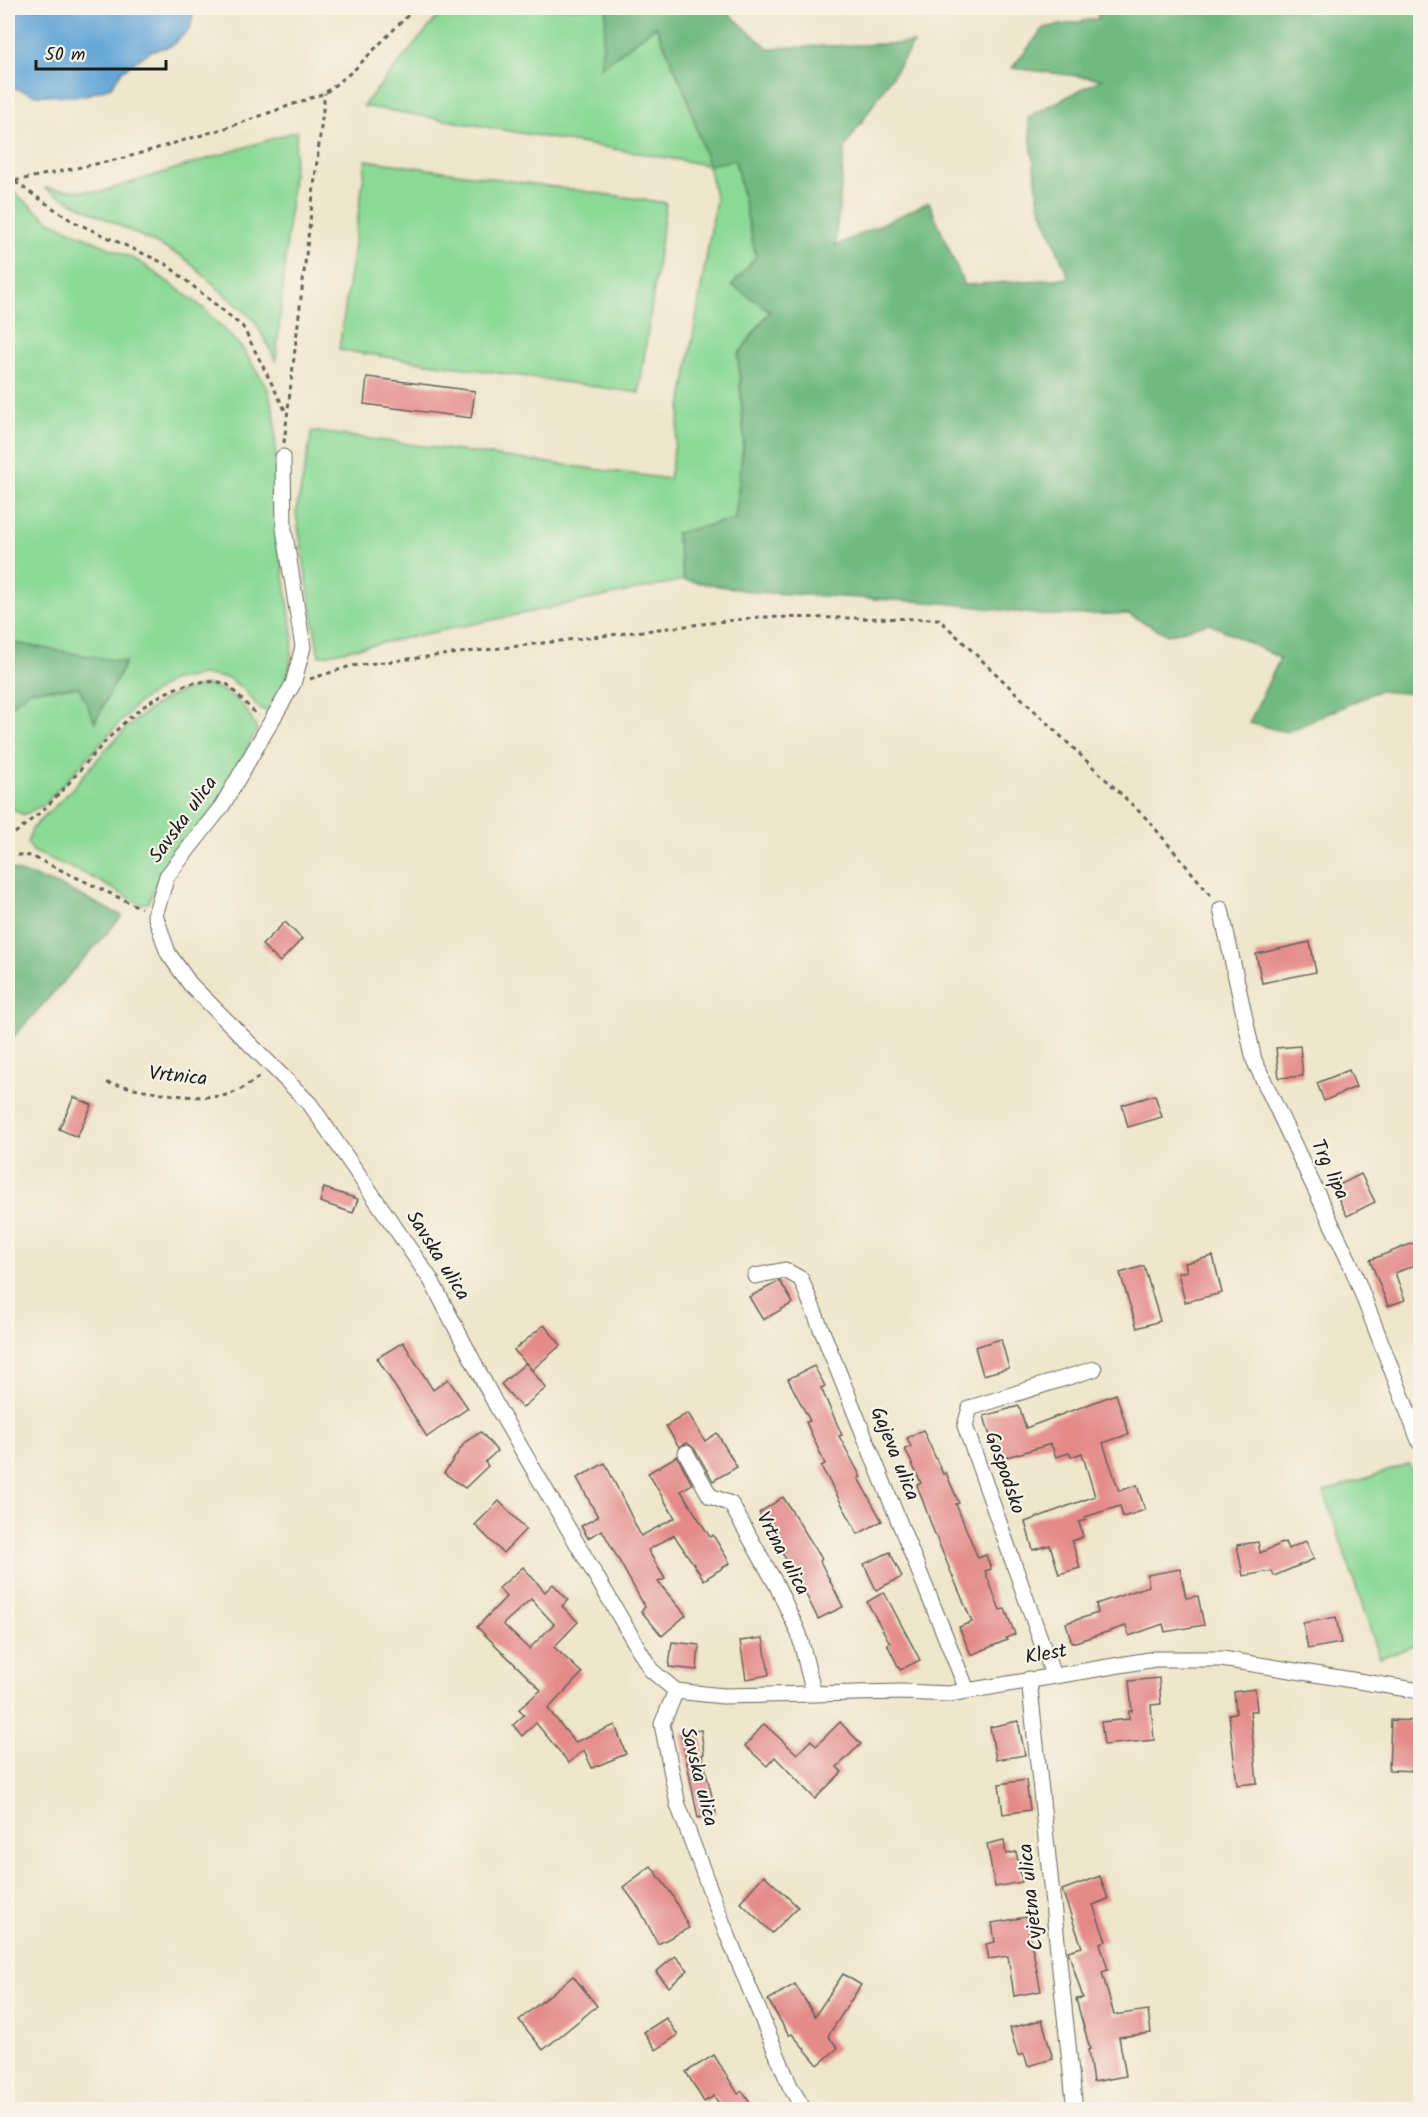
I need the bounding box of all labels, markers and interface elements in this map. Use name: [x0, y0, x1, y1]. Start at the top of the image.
scale bar: [36, 33, 166, 71]
text: 50 m: [45, 41, 85, 70]
street label: Savska ulica: [141, 770, 227, 870]
street label: Vrtnica: [147, 1058, 209, 1096]
street label: Trg lipa: [1301, 1134, 1357, 1206]
street label: Savska ulica: [397, 1205, 477, 1307]
street label: Gajeva ulica: [861, 1402, 927, 1506]
street label: Gospodsko: [975, 1427, 1033, 1519]
street label: Vrtna ulica: [747, 1506, 817, 1602]
street label: Klest: [1023, 1636, 1070, 1674]
street label: Savska ulica: [670, 1724, 726, 1830]
street label: Cvjetna ulica: [1010, 1842, 1054, 1952]

